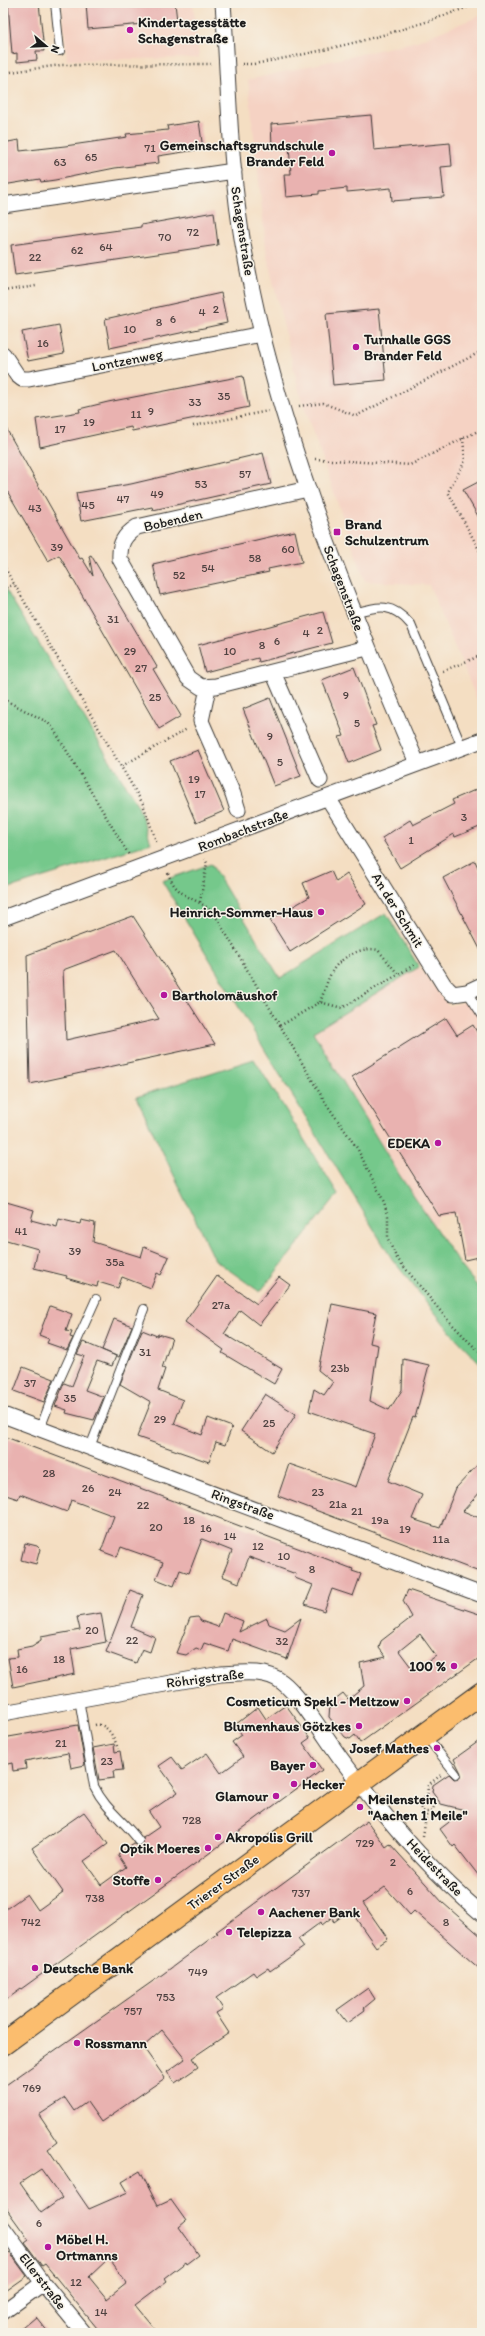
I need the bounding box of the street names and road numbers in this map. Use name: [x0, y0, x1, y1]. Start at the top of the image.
street label: Schagenstraße: [227, 185, 258, 277]
street label: Lontzenweg: [90, 345, 165, 376]
street label: Bobenden: [142, 505, 204, 536]
street label: Schagenstraße: [319, 543, 368, 634]
street label: Rombachstraße: [196, 805, 291, 855]
street label: An der Schmit: [368, 870, 427, 951]
street label: Ringstraße: [209, 1485, 277, 1524]
street label: Röhrigstraße: [165, 1665, 245, 1692]
street label: Heidestraße: [403, 1835, 467, 1900]
street label: Trierer Straße: [184, 1851, 263, 1914]
street label: Ellerstraße: [15, 2250, 70, 2313]

